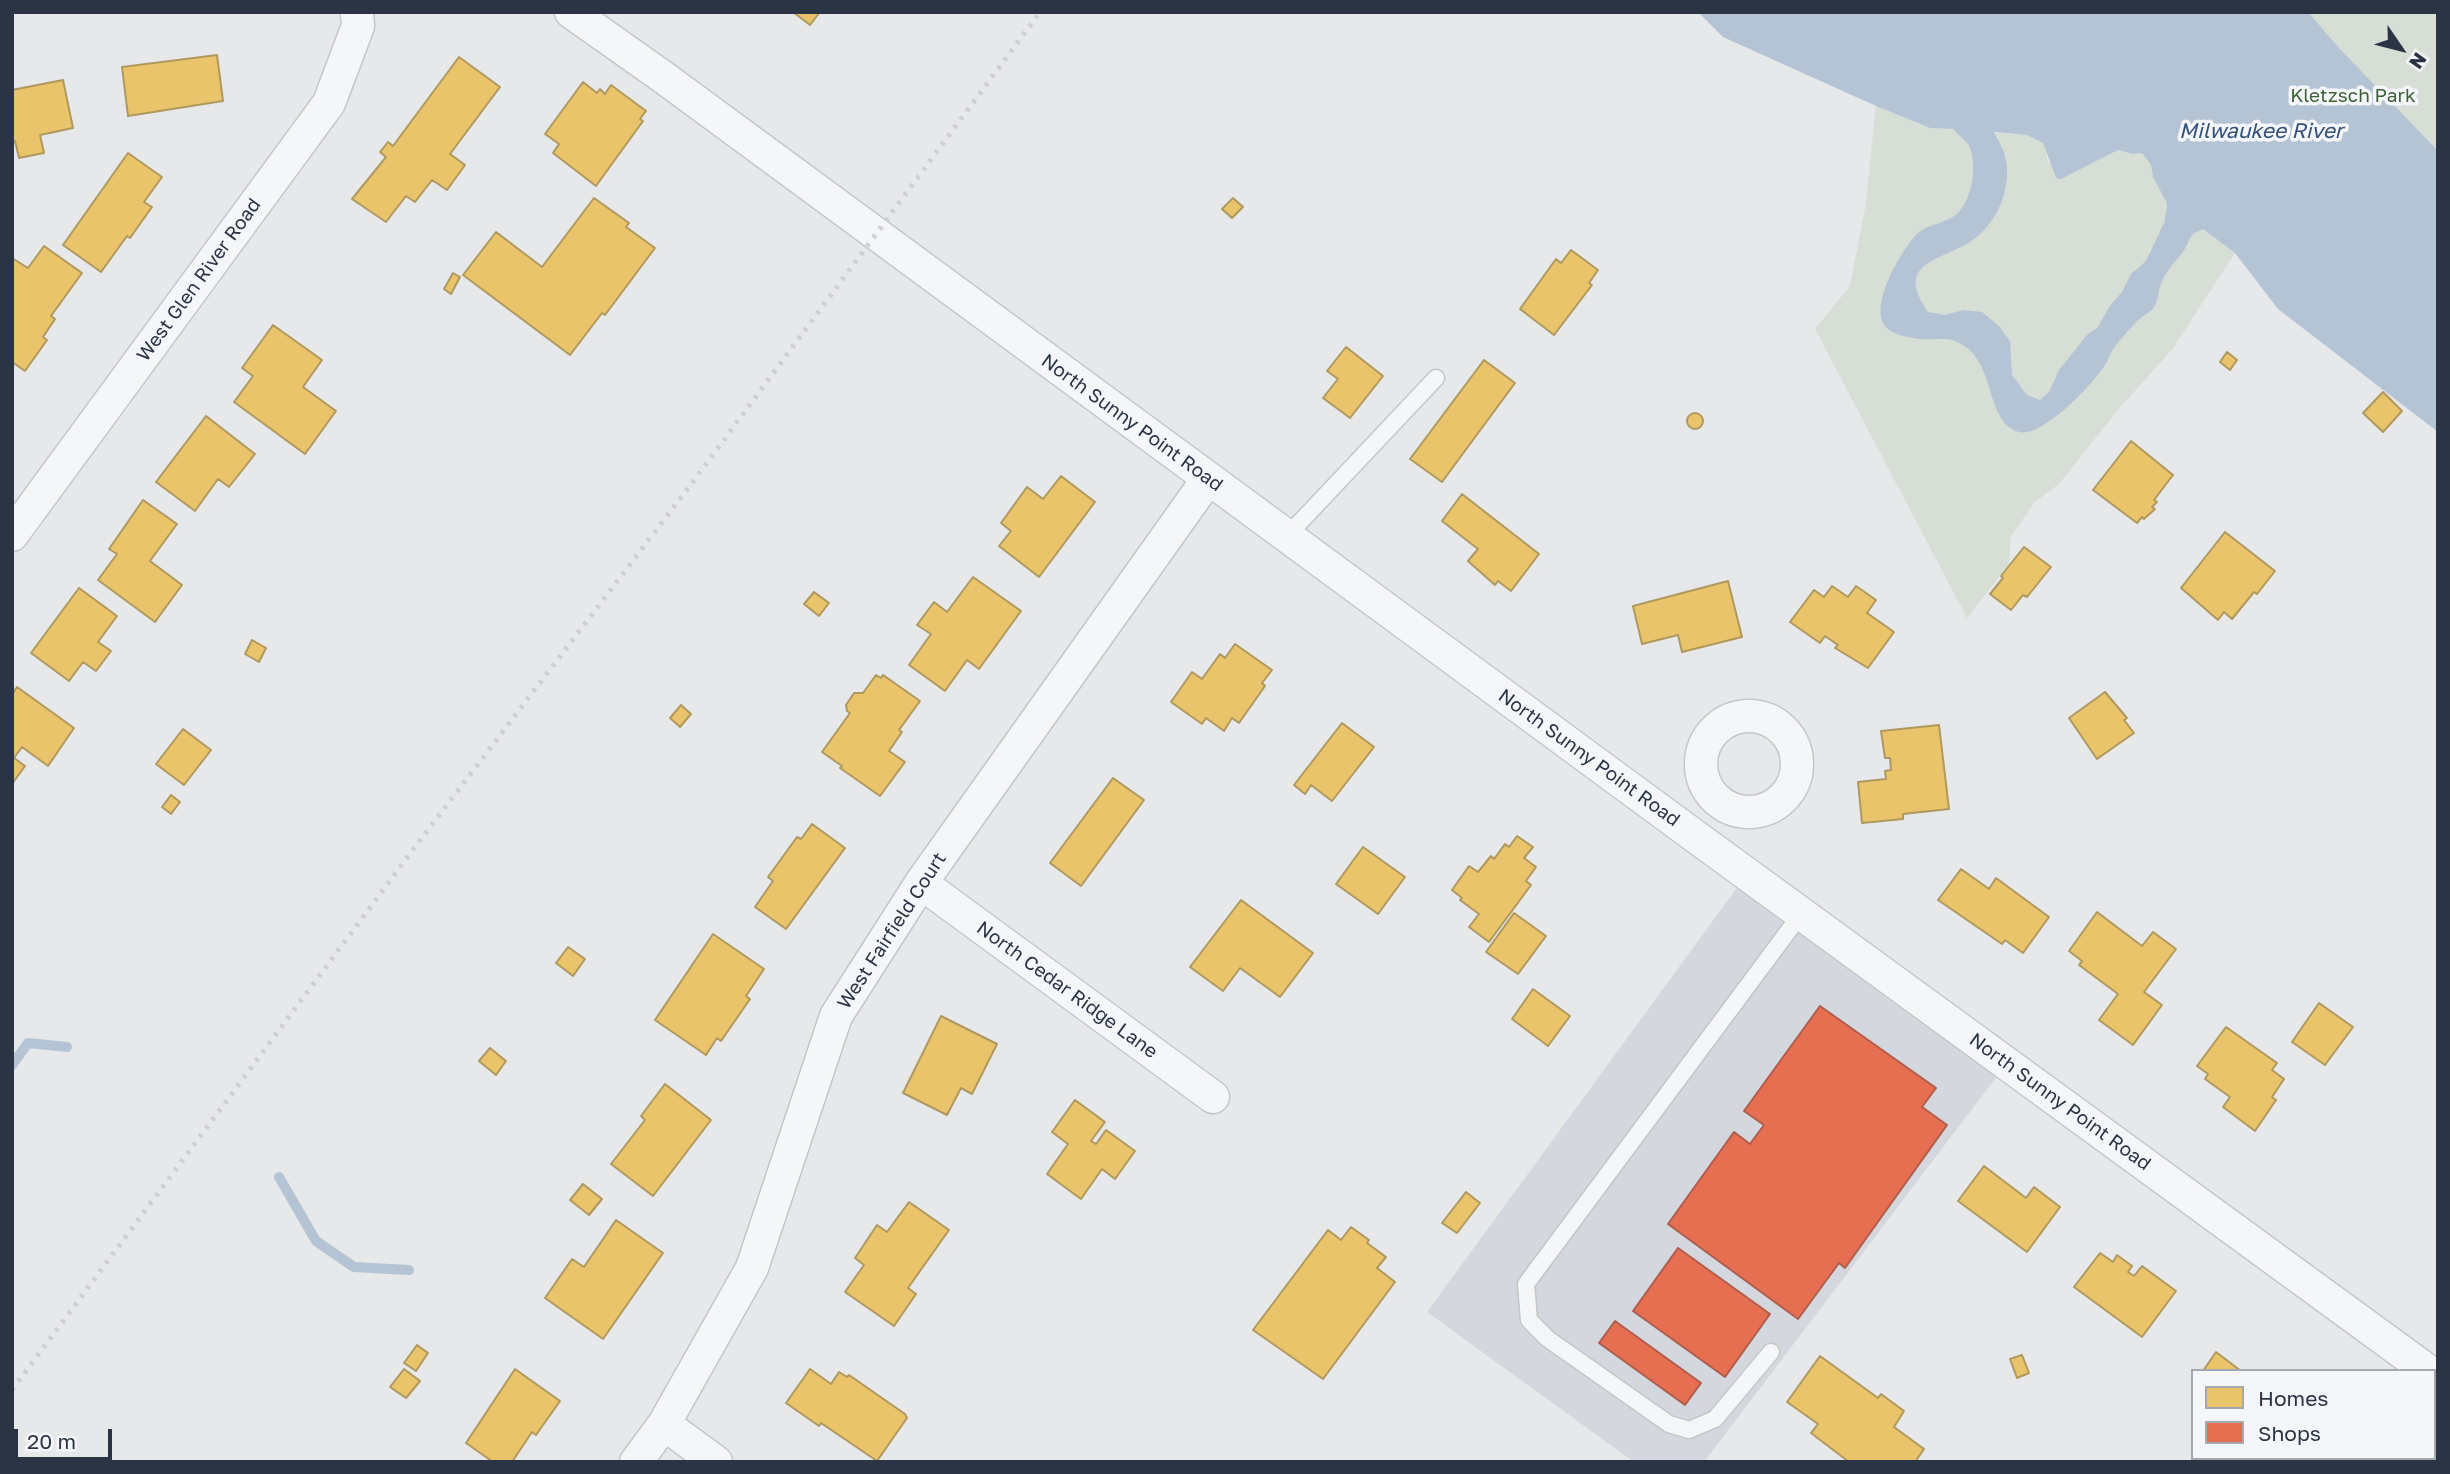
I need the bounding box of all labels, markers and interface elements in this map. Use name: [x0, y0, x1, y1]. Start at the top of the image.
north arrow: [2366, 14, 2436, 84]
text: N: [2405, 49, 2432, 74]
park label: Kletzsch Park: [2290, 85, 2416, 107]
water label: Milwaukee River: [2179, 118, 2343, 144]
street label: West Glen River Road: [132, 194, 266, 366]
street label: North Sunny Point Road: [1037, 349, 1227, 497]
street label: North Sunny Point Road: [1494, 684, 1684, 832]
street label: West Fairfield Court: [833, 848, 951, 1014]
street label: North Cedar Ridge Lane: [972, 917, 1162, 1063]
street label: North Sunny Point Road: [1965, 1028, 2155, 1176]
legend: [2191, 1369, 2436, 1460]
text: Homes: [2258, 1385, 2328, 1411]
scale bar: [18, 1414, 116, 1458]
text: Shops: [2258, 1420, 2321, 1446]
text: 20 m: [27, 1428, 76, 1454]

